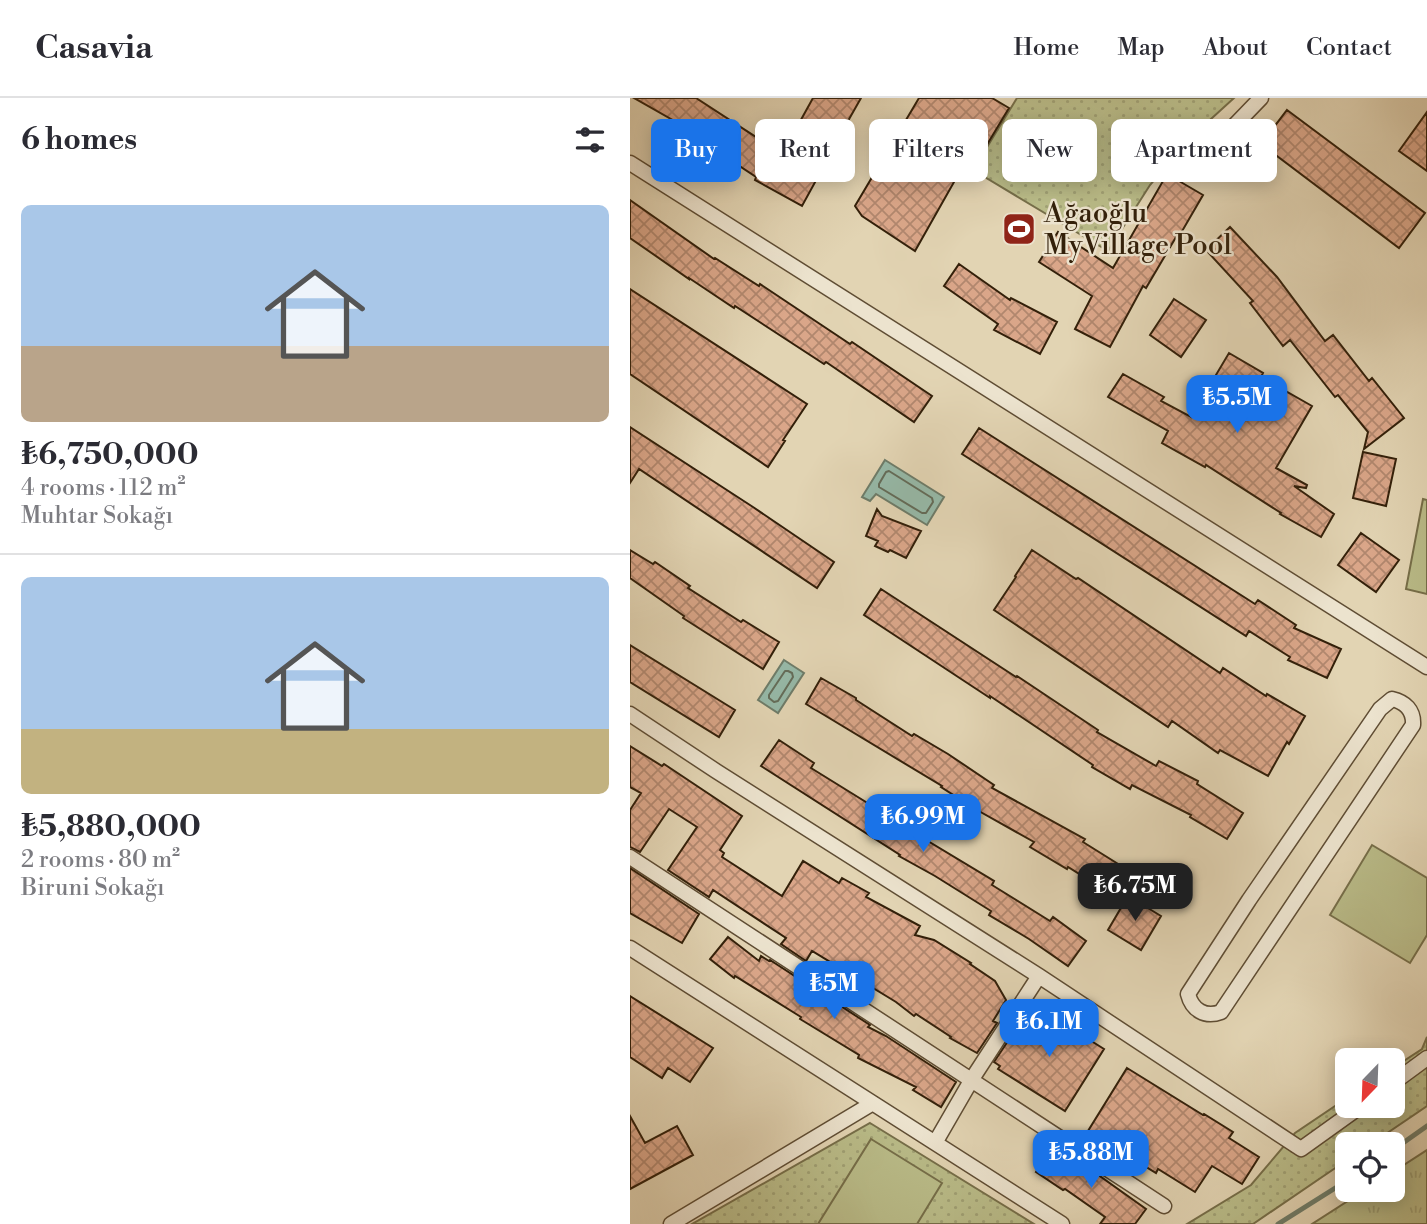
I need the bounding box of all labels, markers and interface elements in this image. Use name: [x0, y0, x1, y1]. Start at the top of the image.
text: Casavia: [35, 28, 153, 69]
text: Home: [1014, 33, 1079, 63]
text: Map: [1117, 33, 1165, 63]
text: About: [1203, 33, 1268, 63]
text: Contact: [1306, 33, 1392, 63]
chip: Buy: [651, 119, 741, 182]
chip: Rent: [755, 119, 855, 182]
chip: Filters: [869, 119, 988, 182]
chip: New: [1002, 119, 1097, 182]
chip: Apartment: [1111, 119, 1277, 182]
text: 6 homes: [21, 121, 137, 159]
icon: filters: [571, 121, 609, 159]
place label: Ağaoğlu MyVillage Pool: [1043, 196, 1232, 263]
sports icon: Ağaoğlu MyVillage Pool: [1000, 210, 1038, 248]
icon: home: [252, 251, 378, 377]
pin: ₺5.5M: [1188, 376, 1286, 435]
text: ₺5.5M: [1202, 384, 1272, 412]
text: ₺6,750,000: [21, 436, 198, 474]
text: 4 rooms · 112 m²: [21, 474, 186, 502]
text: Muhtar Sokağı: [21, 502, 173, 530]
icon: home: [252, 623, 378, 749]
pin: ₺6.99M: [866, 794, 980, 854]
text: ₺6.99M: [881, 803, 965, 831]
text: ₺5,880,000: [21, 808, 201, 846]
text: 2 rooms · 80 m²: [21, 846, 180, 874]
pin: ₺6.75M: [1078, 864, 1192, 923]
text: ₺6.75M: [1094, 872, 1176, 900]
text: Biruni Sokağı: [21, 874, 165, 902]
pin: ₺5M: [800, 962, 868, 1021]
text: ₺5M: [810, 970, 858, 998]
pin: ₺6.1M: [1000, 1000, 1098, 1059]
text: ₺6.1M: [1016, 1008, 1082, 1036]
north arrow: [1335, 1048, 1405, 1118]
map controls: [1335, 1048, 1405, 1202]
pin: ₺5.88M: [1034, 1130, 1148, 1190]
button: locate: [1335, 1132, 1405, 1202]
text: ₺5.88M: [1049, 1139, 1133, 1167]

